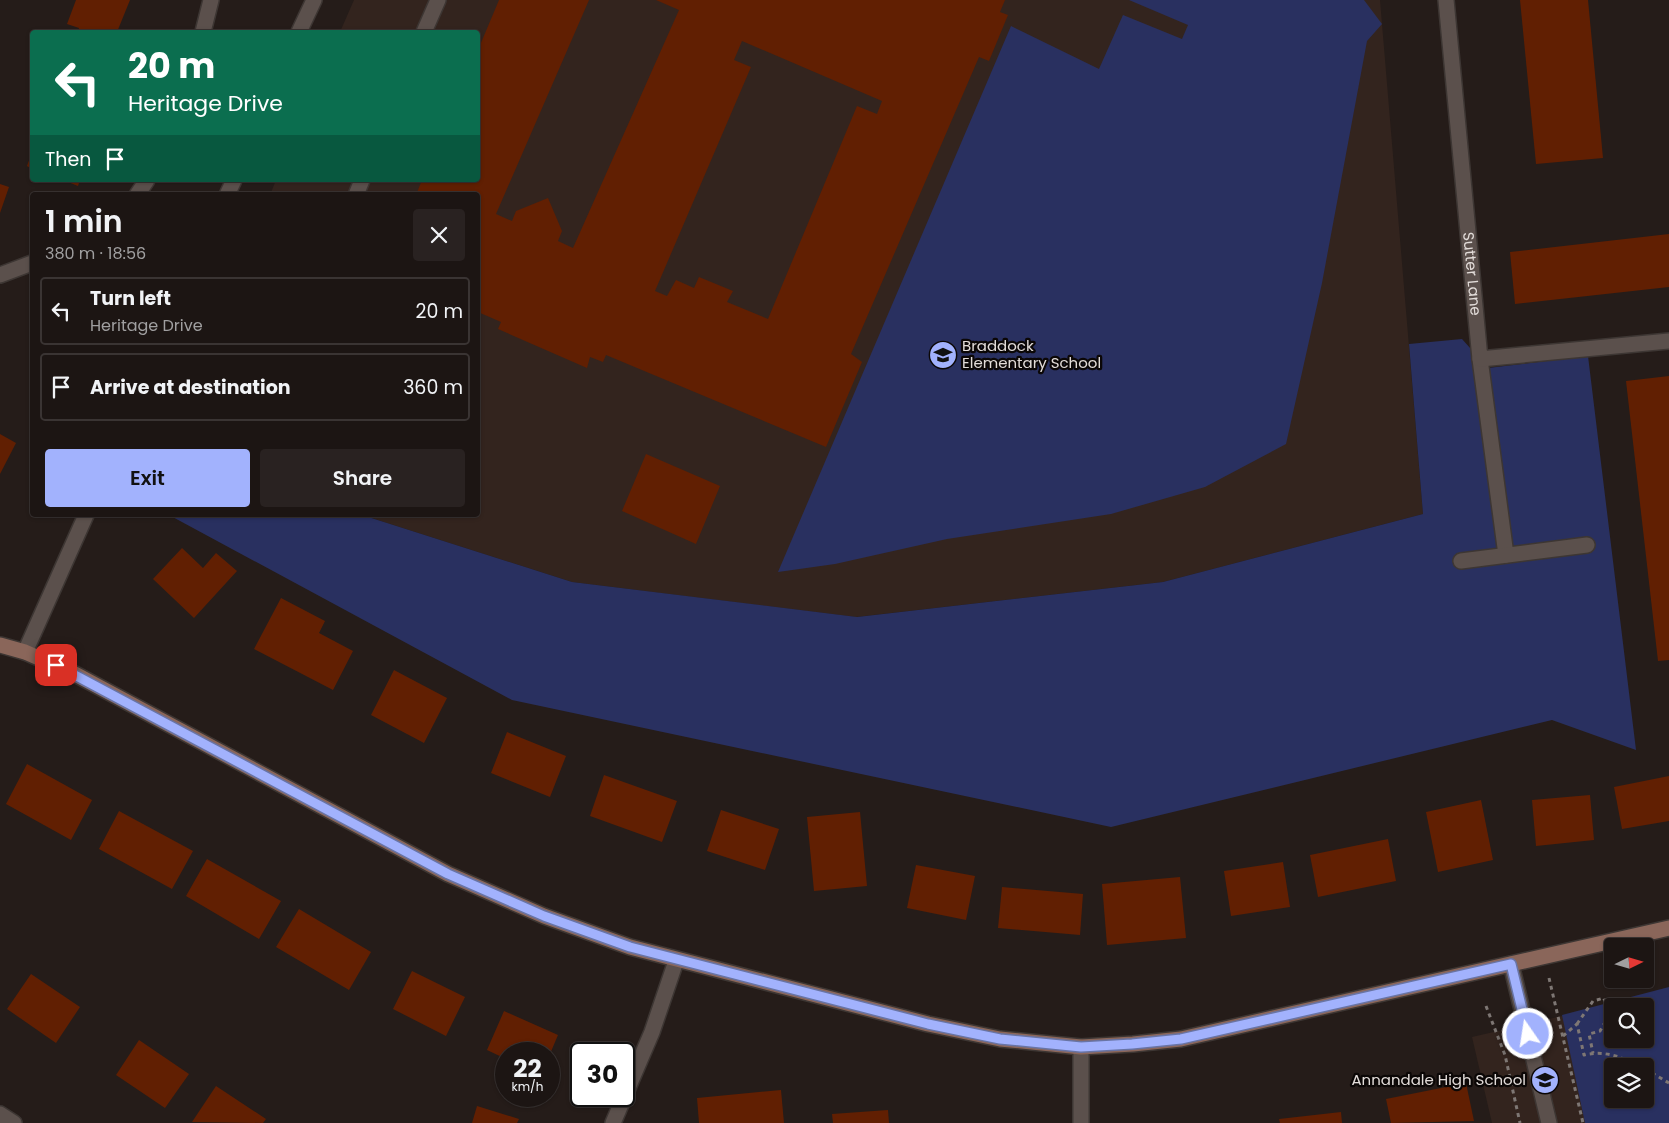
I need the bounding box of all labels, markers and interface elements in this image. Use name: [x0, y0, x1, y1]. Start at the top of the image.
text: 20 m: [128, 41, 215, 90]
icon: left: [45, 50, 110, 115]
text: Heritage Drive: [128, 88, 283, 119]
icon: arrive: [101, 145, 129, 173]
text: Then: [45, 146, 91, 173]
text: 1 min: [45, 200, 123, 243]
button: close: [413, 209, 465, 261]
street label: Sutter Lane: [1458, 231, 1487, 316]
text: 380 m · 18:56: [45, 242, 146, 265]
text: Turn left: [90, 285, 171, 312]
icon: left: [47, 297, 75, 325]
text: 20 m: [415, 298, 463, 325]
text: Heritage Drive: [90, 314, 203, 337]
place label: Braddock Elementary School: [962, 335, 1101, 373]
school or university icon: Braddock Elementary School: [928, 340, 958, 370]
icon: arrive: [47, 373, 75, 401]
text: Arrive at destination: [90, 374, 291, 401]
text: 360 m: [403, 374, 463, 401]
button: Exit: [45, 449, 250, 507]
button: Share: [260, 449, 465, 507]
pin: [35, 644, 77, 686]
icon: arrive: [42, 651, 70, 679]
north arrow: [1604, 938, 1654, 988]
map controls: [1604, 938, 1654, 1108]
button: search: [1604, 998, 1654, 1048]
position arrow: [1501, 1007, 1553, 1059]
speed limit sign: 30: [570, 1042, 635, 1107]
text: 22: [513, 1051, 542, 1086]
button: layers: [1604, 1058, 1654, 1108]
school or university icon: Annandale High School: [1530, 1065, 1560, 1095]
place label: Annandale High School: [1351, 1069, 1526, 1090]
text: km/h: [512, 1078, 543, 1095]

